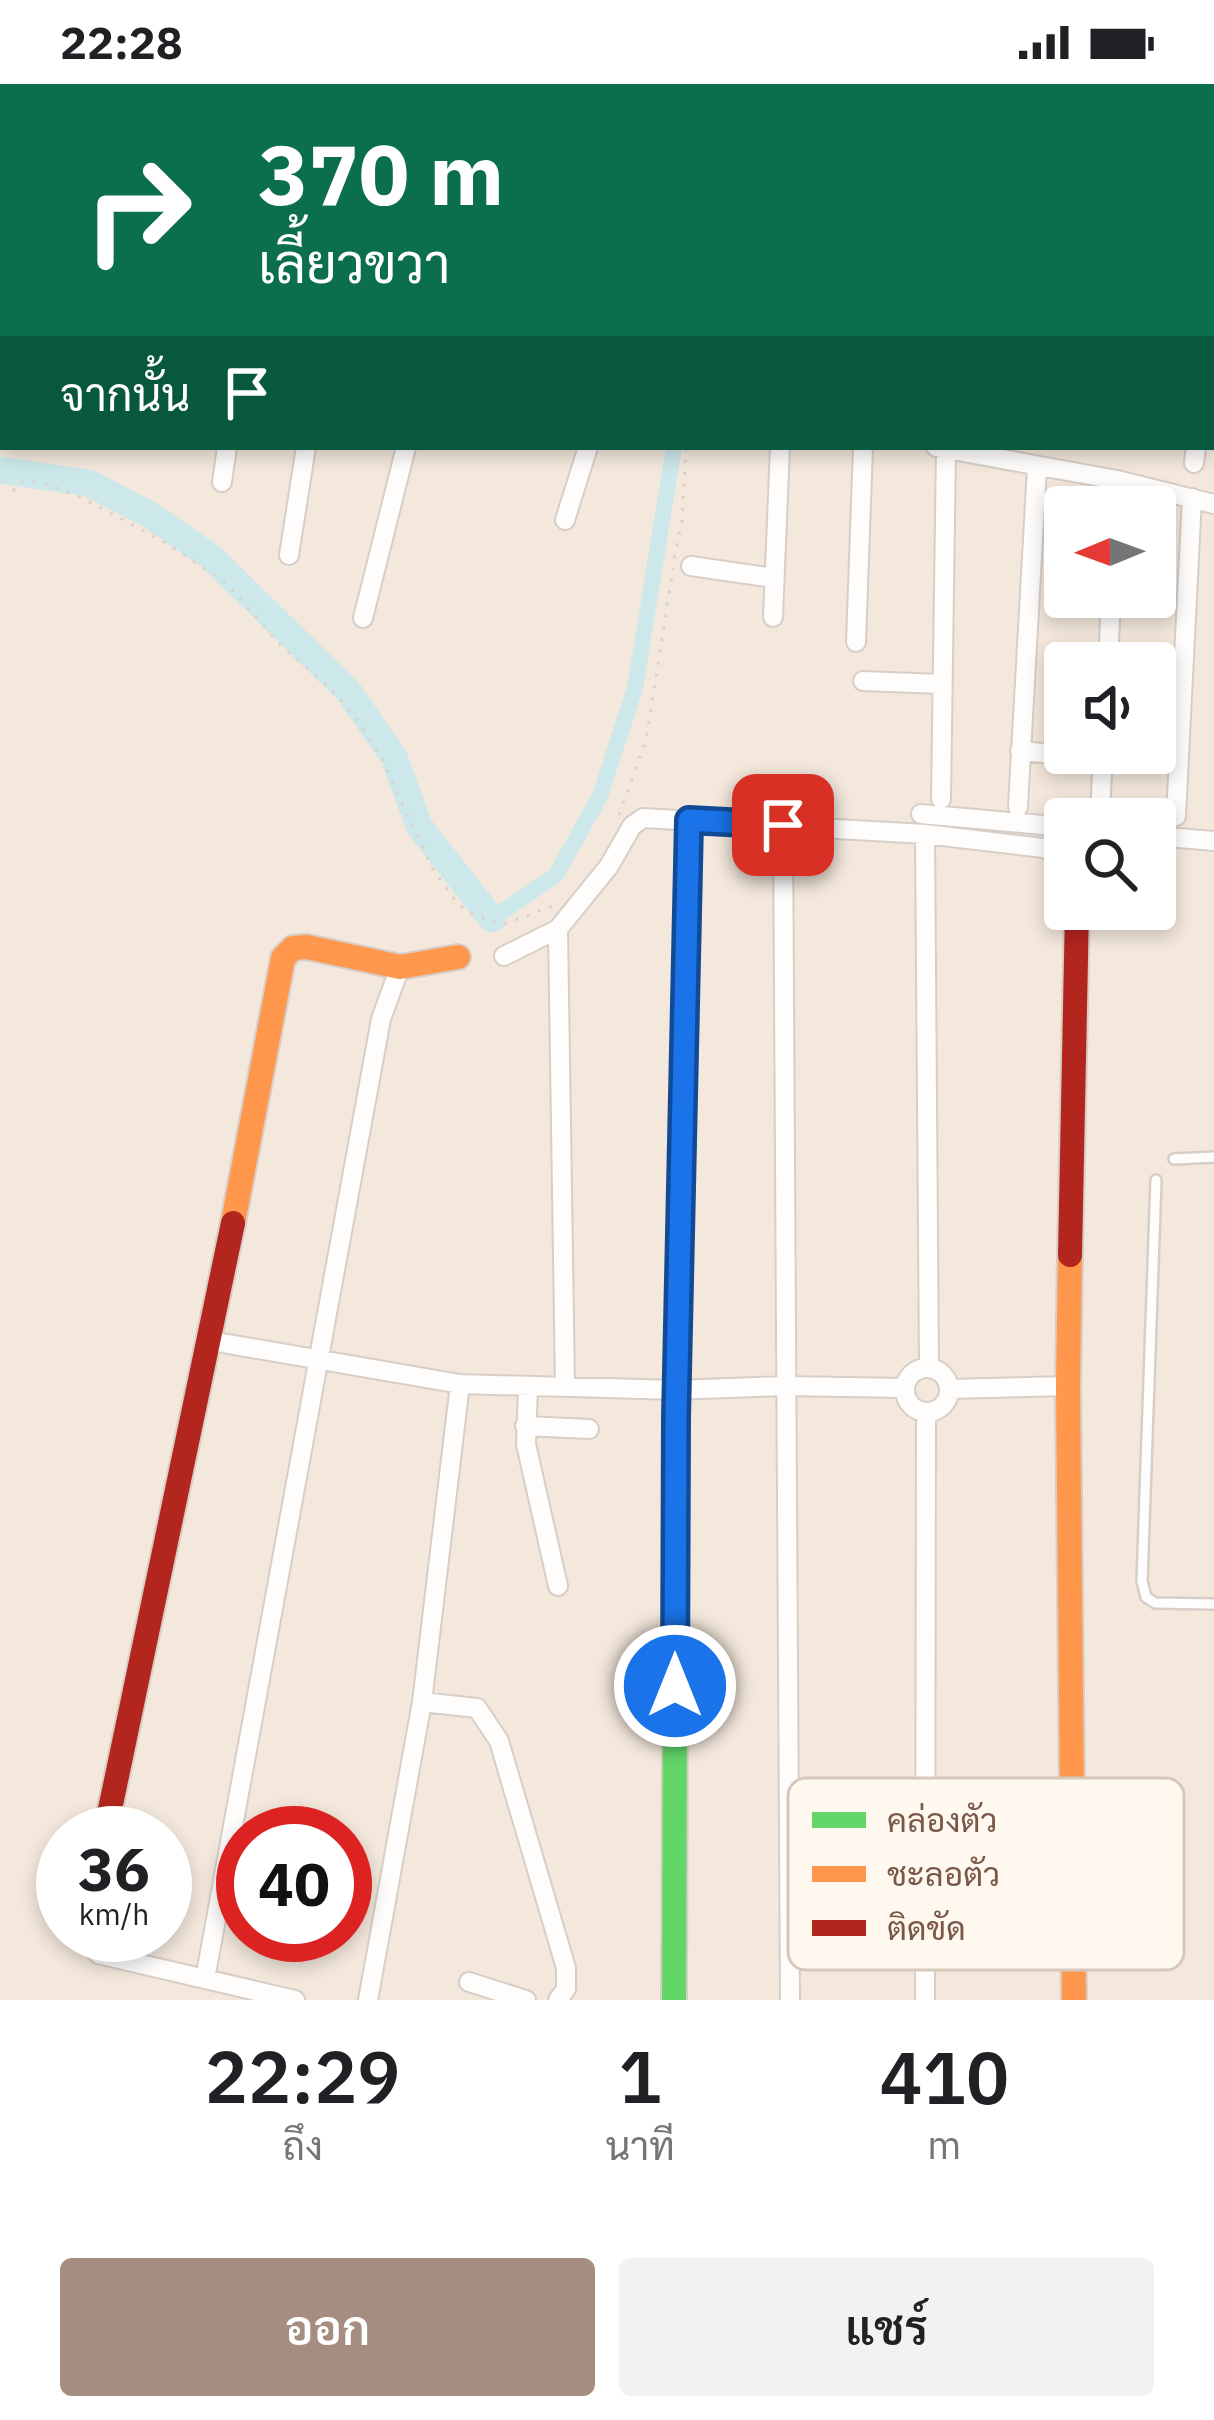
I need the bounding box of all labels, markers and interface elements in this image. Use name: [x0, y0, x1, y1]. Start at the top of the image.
text: 22:28: [60, 13, 183, 71]
text: 370 m: [258, 119, 504, 228]
icon: right: [60, 132, 216, 288]
text: เลี้ยวขวา: [258, 228, 451, 298]
icon: arrive: [214, 360, 280, 426]
text: จากนั้น: [60, 365, 190, 423]
north arrow: [1044, 486, 1176, 618]
map controls: [1044, 486, 1176, 930]
button: sound: [1044, 642, 1176, 774]
pin: [732, 774, 834, 876]
icon: arrive: [750, 792, 816, 858]
button: search: [1044, 798, 1176, 930]
position arrow: [612, 1623, 738, 1749]
legend: [788, 1778, 1184, 1970]
text: คล่องตัว: [887, 1798, 997, 1841]
speed limit sign: 40: [216, 1806, 372, 1962]
text: 36: [78, 1829, 150, 1908]
text: ชะลอตัว: [887, 1852, 1000, 1895]
text: km/h: [79, 1894, 149, 1933]
text: ติดขัด: [887, 1906, 966, 1949]
text: 22:29: [205, 2029, 401, 2123]
text: 1: [618, 2029, 662, 2123]
text: 410: [880, 2030, 1009, 2124]
text: m: [927, 2119, 961, 2170]
text: ถึง: [283, 2120, 323, 2171]
text: นาที: [605, 2120, 675, 2171]
button: ออก: [60, 2258, 595, 2396]
button: แชร์: [619, 2258, 1154, 2396]

